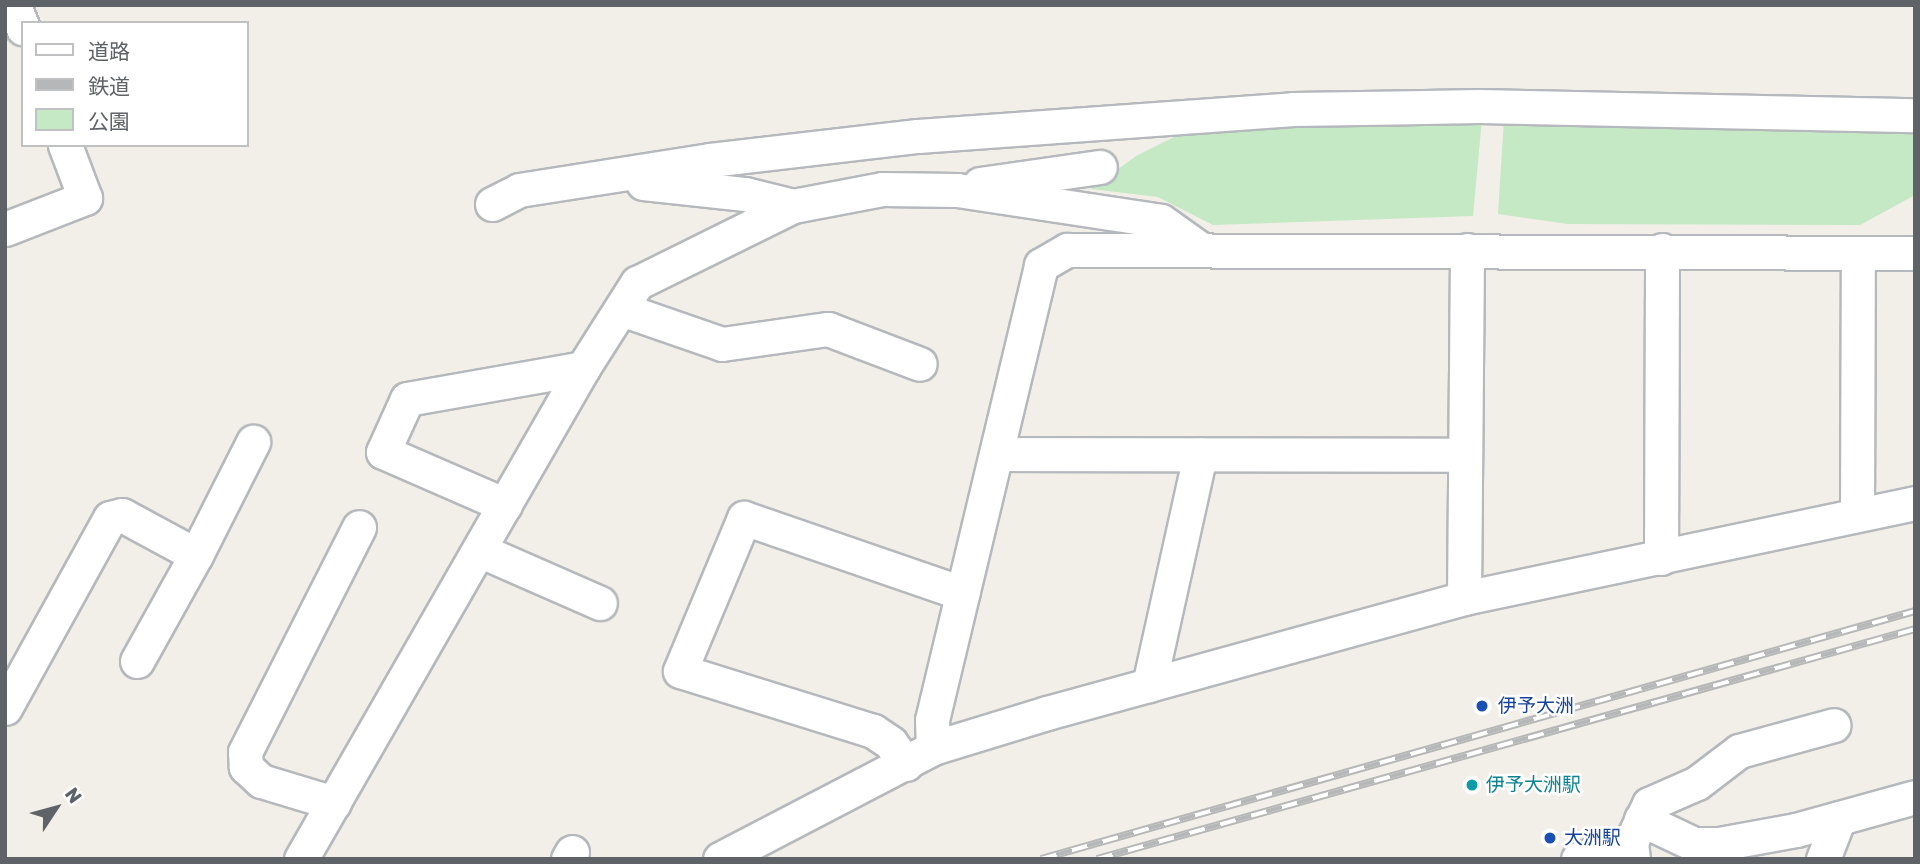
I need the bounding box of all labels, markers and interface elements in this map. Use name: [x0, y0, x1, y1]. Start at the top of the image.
legend: [21, 21, 248, 147]
text: 道路: [88, 39, 130, 64]
text: 鉄道: [88, 74, 130, 99]
text: 公園: [88, 109, 130, 134]
place label: 伊予大洲: [1498, 695, 1574, 717]
marker: 伊予大洲: [1472, 696, 1492, 716]
north arrow: [21, 773, 91, 843]
place label: 伊予大洲駅: [1486, 774, 1581, 796]
marker: 伊予大洲駅: [1464, 777, 1480, 793]
text: N: [60, 783, 87, 808]
place label: 大洲駅: [1564, 827, 1621, 849]
marker: 大洲駅: [1542, 830, 1558, 846]

